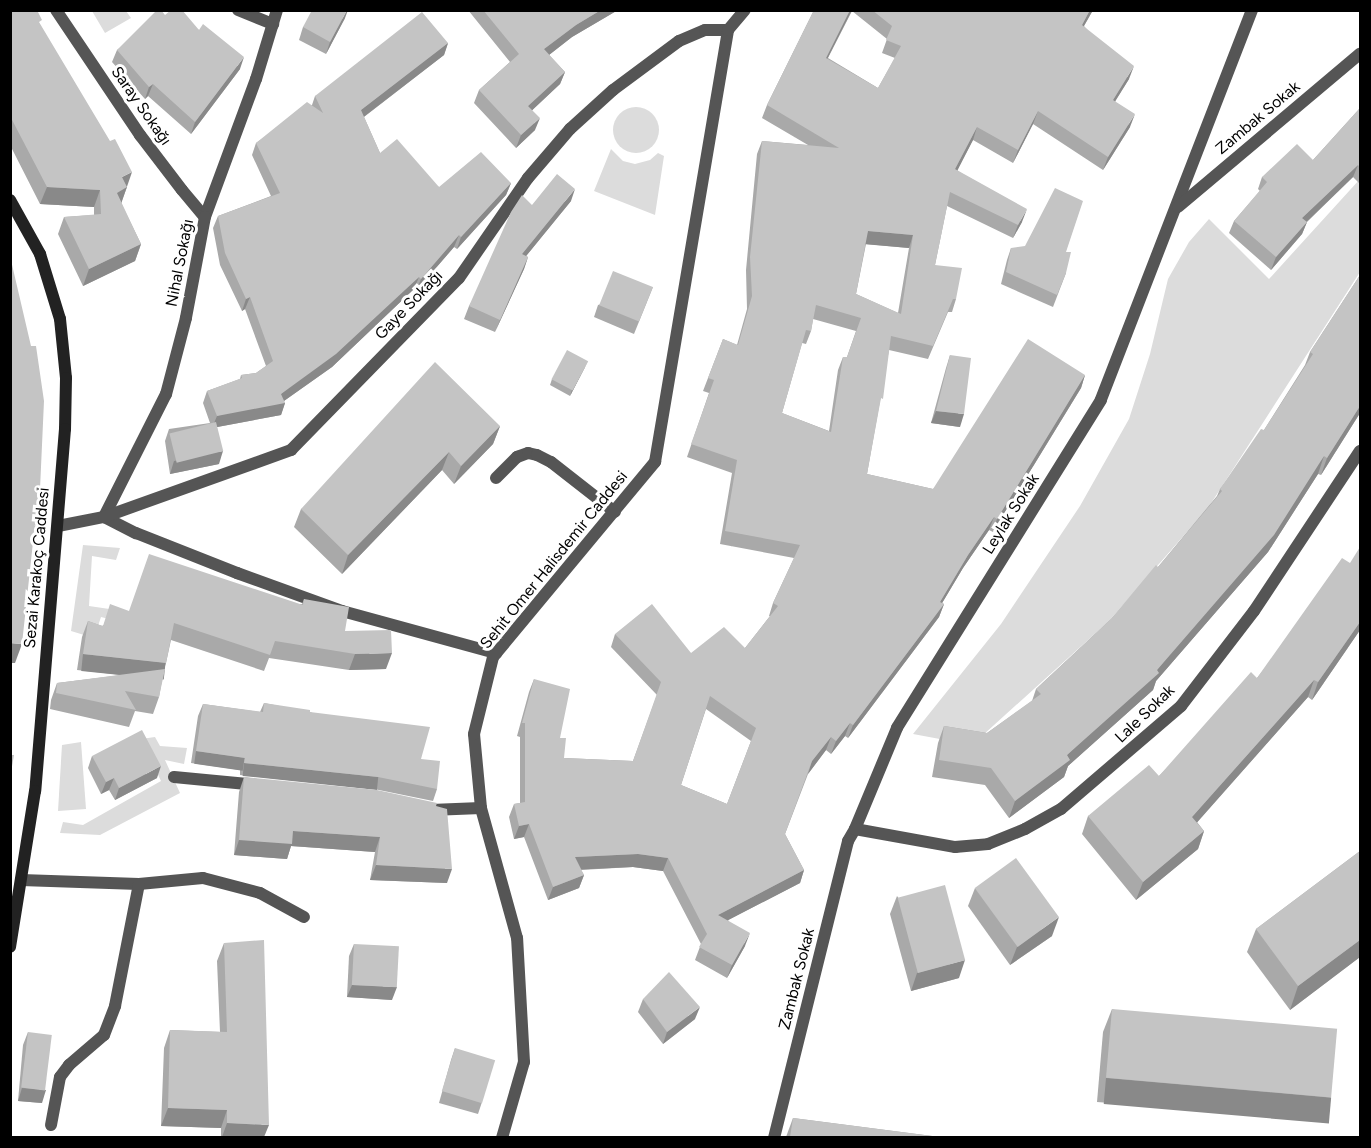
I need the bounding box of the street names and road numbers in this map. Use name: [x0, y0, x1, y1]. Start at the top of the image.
street label: Saray Sokağı: [107, 63, 175, 149]
street label: Zambak Sokak: [1212, 77, 1304, 159]
street label: Nihal Sokağı: [162, 218, 198, 308]
street label: Gaye Sokağı: [371, 266, 447, 344]
street label: Sehit Omer Halisdemir Caddesi: [476, 467, 632, 653]
street label: Leylak Sokak: [979, 470, 1043, 558]
street label: Sezai Karakoç Caddesi: [20, 487, 54, 649]
street label: Lale Sokak: [1111, 681, 1179, 747]
street label: Zambak Sokak: [775, 926, 819, 1032]

